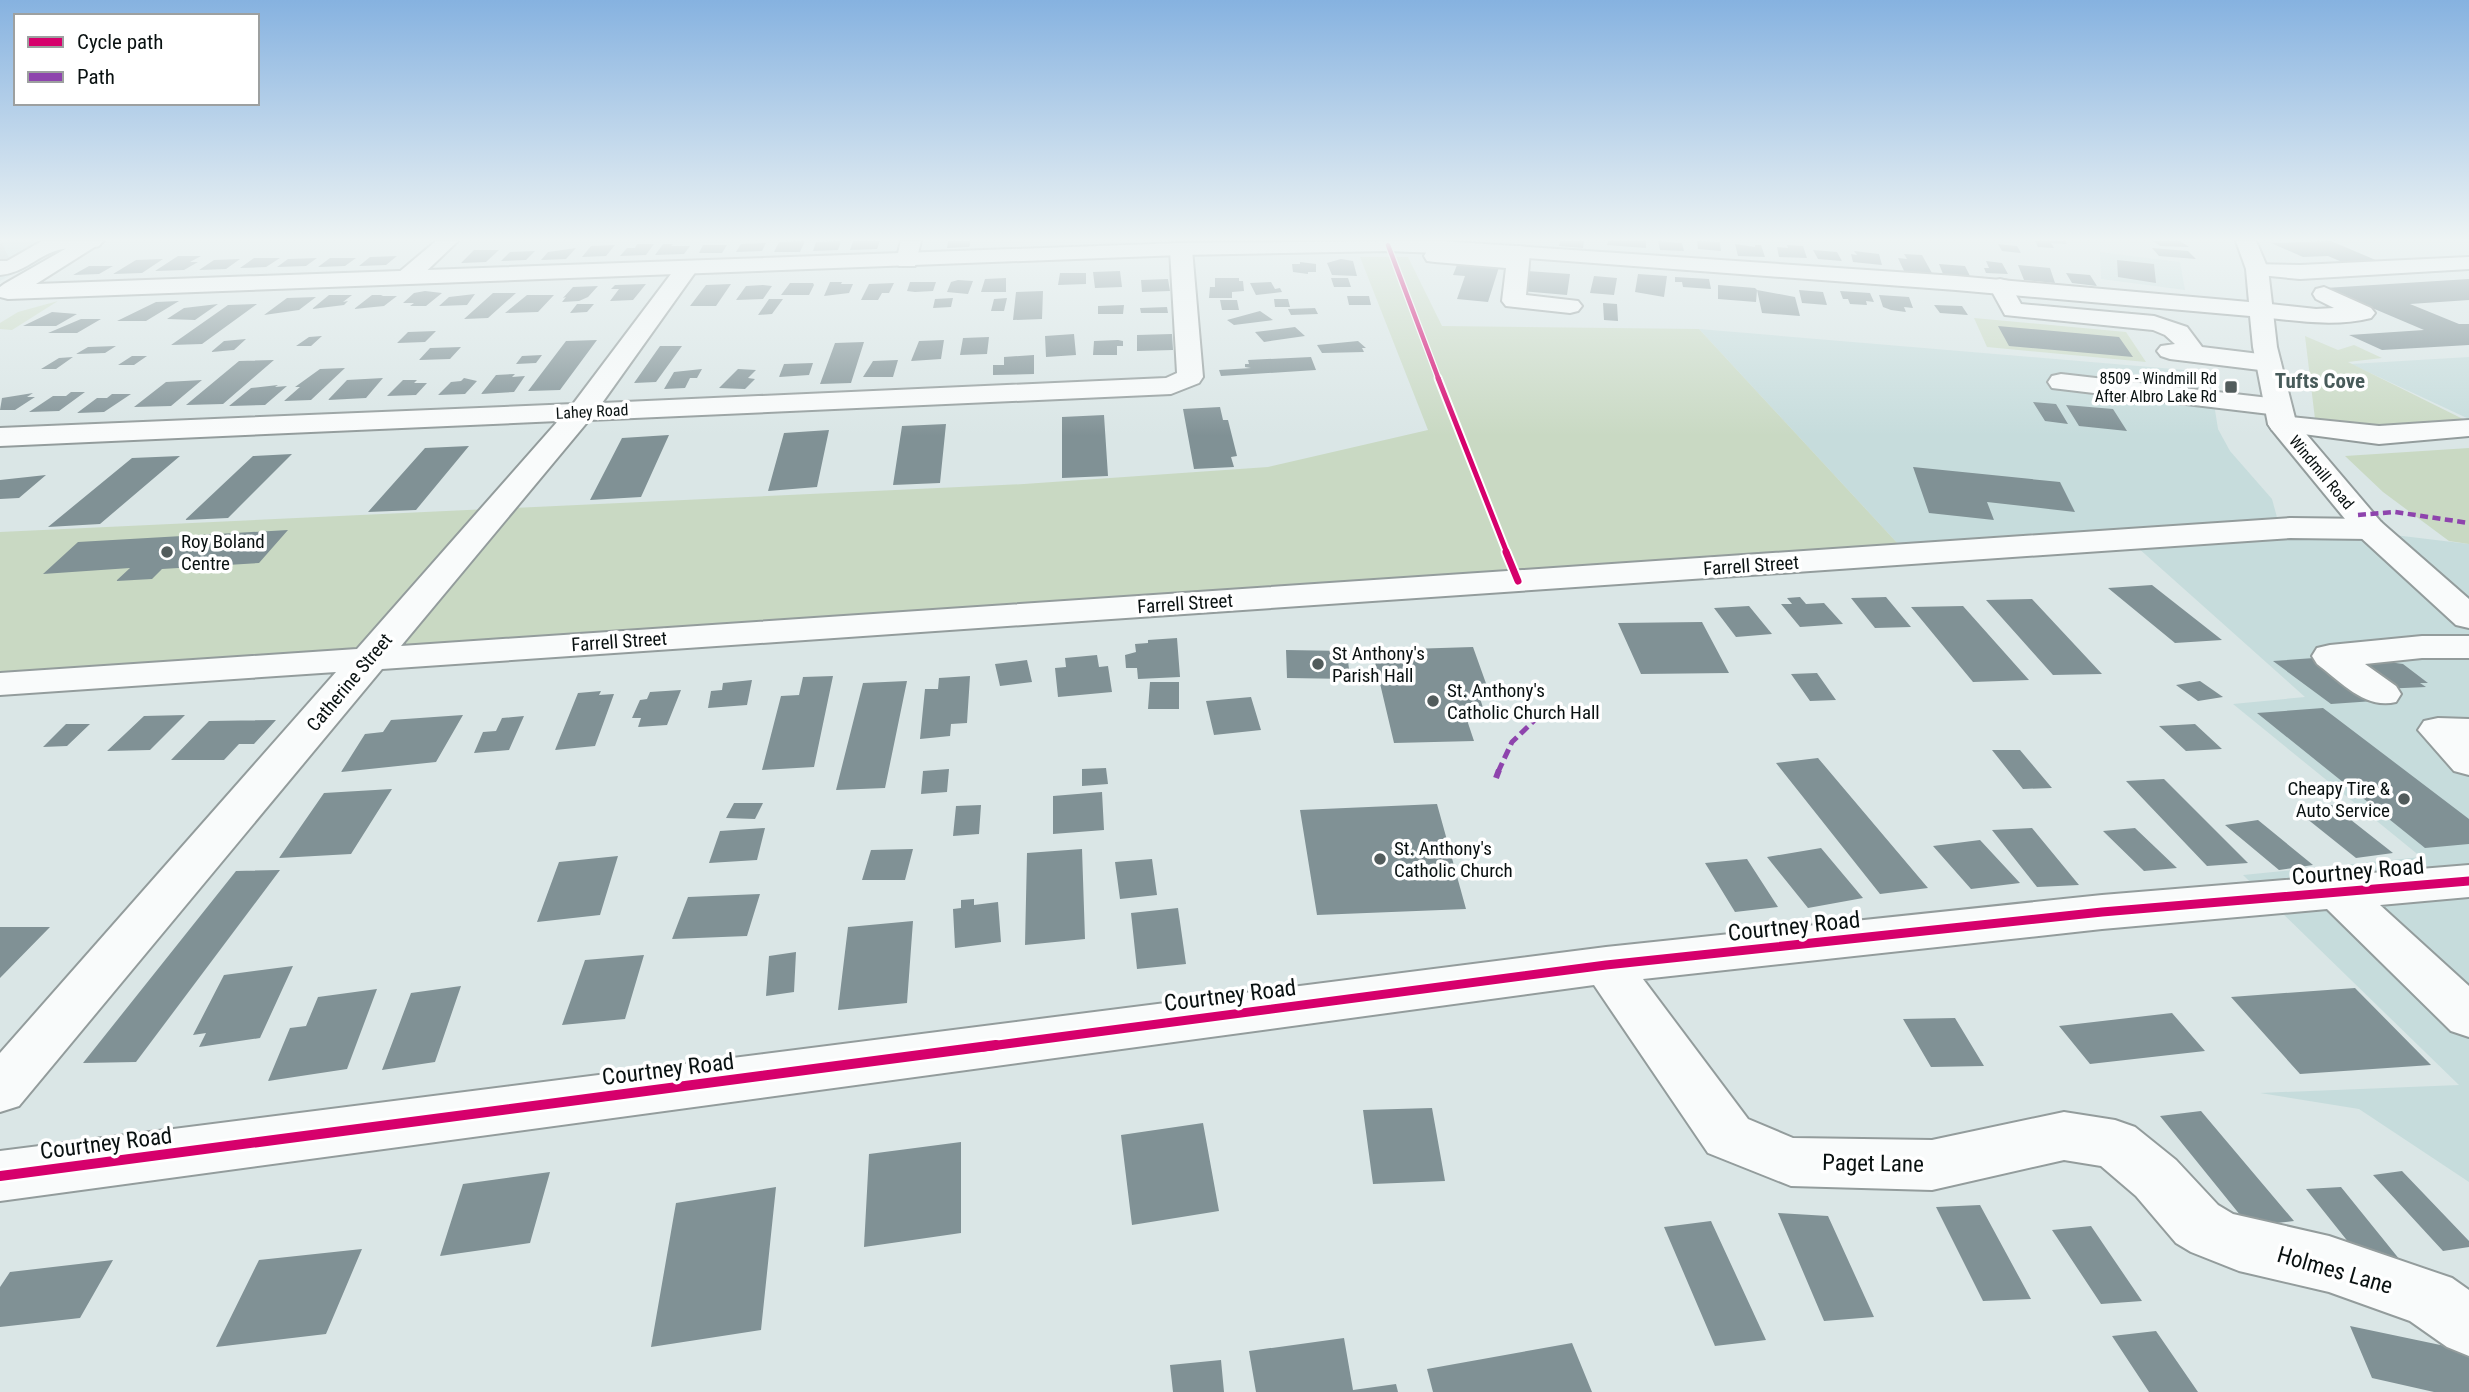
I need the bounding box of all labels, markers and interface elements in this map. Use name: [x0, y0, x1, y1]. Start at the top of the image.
legend: [14, 14, 259, 105]
text: Cycle path: [77, 30, 163, 54]
text: Path: [77, 65, 115, 89]
place label: 8509 - Windmill Rd After Albro Lake Rd: [2095, 369, 2217, 406]
district label: Tufts Cove: [2275, 369, 2365, 393]
marker: 8509 - Windmill Rd After Albro Lake Rd: [2223, 379, 2239, 395]
street label: Lahey Road: [555, 400, 629, 423]
street label: Windmill Road: [2285, 432, 2358, 513]
place label: Roy Boland Centre: [181, 530, 265, 575]
marker: Roy Boland Centre: [159, 544, 175, 560]
street label: Farrell Street: [1702, 551, 1800, 580]
street label: Farrell Street: [1136, 589, 1234, 618]
street label: Farrell Street: [570, 627, 668, 656]
street label: Catherine Street: [302, 629, 397, 736]
place label: St Anthony's Parish Hall: [1332, 642, 1425, 687]
marker: St Anthony's Parish Hall: [1310, 656, 1326, 672]
place label: St. Anthony's Catholic Church Hall: [1447, 679, 1600, 724]
marker: St. Anthony's Catholic Church Hall: [1425, 693, 1441, 709]
place label: Cheapy Tire & Auto Service: [2287, 777, 2391, 822]
marker: Cheapy Tire & Auto Service: [2396, 791, 2412, 807]
place label: St. Anthony's Catholic Church: [1394, 837, 1513, 882]
marker: St. Anthony's Catholic Church: [1372, 851, 1388, 867]
street label: Courtney Road: [2291, 852, 2425, 891]
street label: Courtney Road: [1727, 906, 1862, 947]
street label: Courtney Road: [1162, 974, 1298, 1017]
street label: Courtney Road: [600, 1048, 736, 1091]
street label: Courtney Road: [38, 1122, 174, 1165]
street label: Paget Lane: [1822, 1149, 1924, 1178]
street label: Holmes Lane: [2274, 1241, 2396, 1300]

